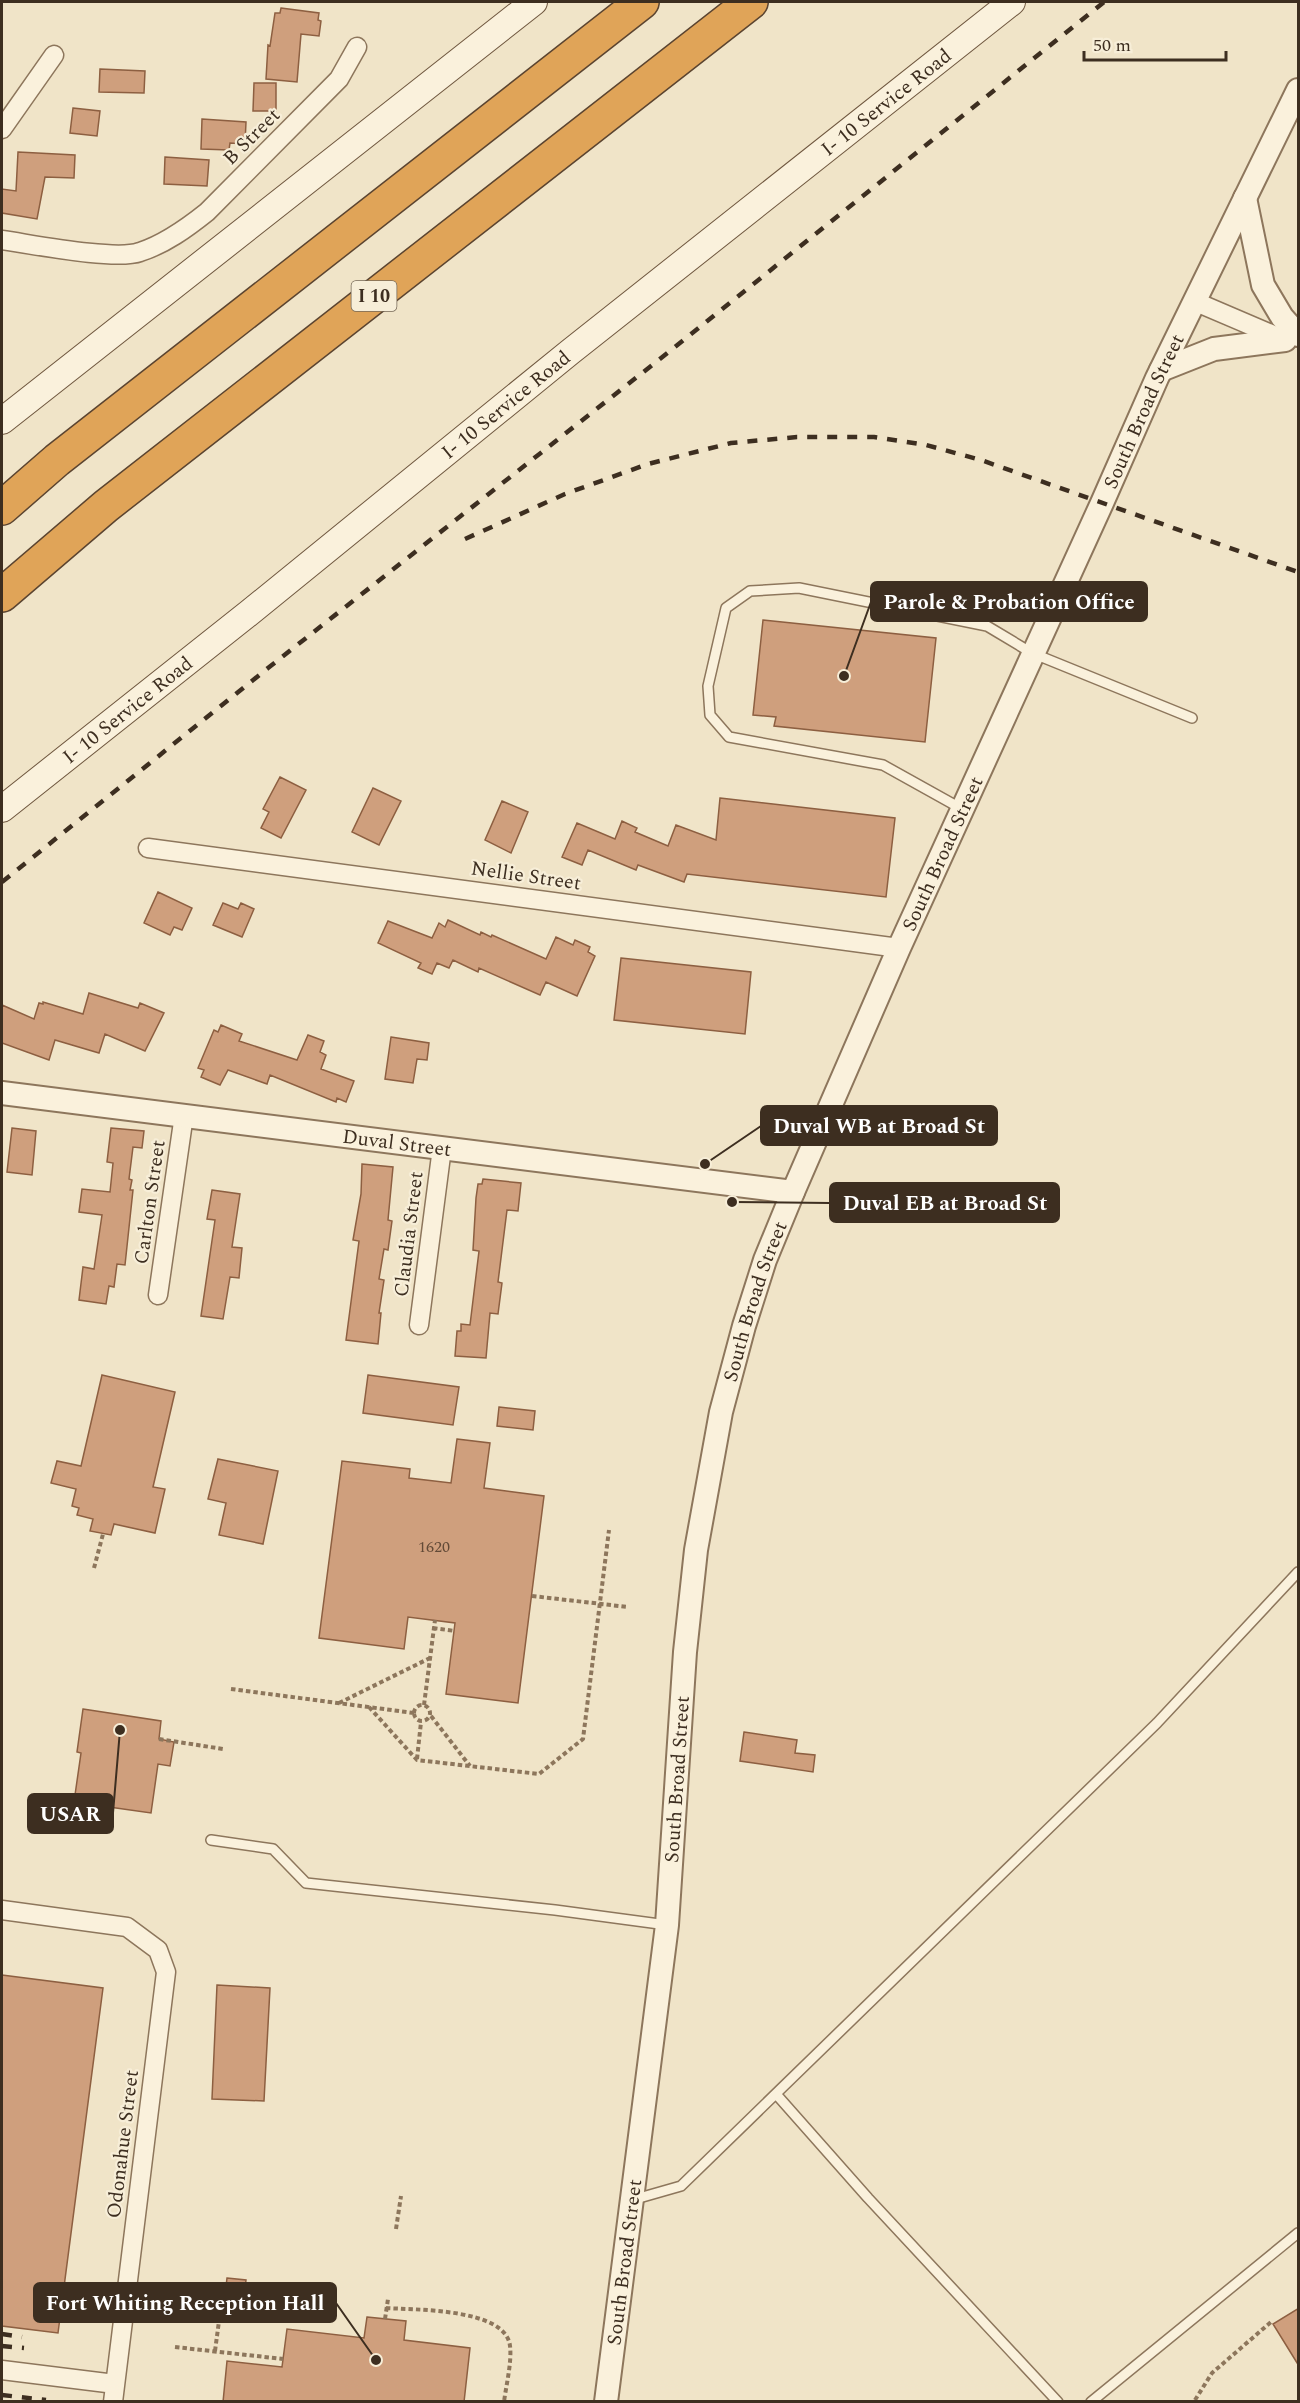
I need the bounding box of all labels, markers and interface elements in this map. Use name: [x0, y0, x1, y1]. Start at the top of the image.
scale bar: [1084, 24, 1226, 62]
text: 50 m: [1093, 32, 1131, 59]
street label: I- 10 Service Road: [815, 41, 958, 164]
street label: B Street: [216, 101, 287, 172]
road number: I 10: [352, 281, 397, 311]
street label: South Broad Street: [1096, 329, 1192, 494]
street label: I- 10 Service Road: [435, 343, 577, 467]
callout: Parole & Probation Office: [871, 582, 1147, 621]
text: Parole & Probation Office: [883, 587, 1135, 619]
street label: I- 10 Service Road: [56, 649, 200, 772]
street label: South Broad Street: [895, 772, 991, 936]
street label: Nellie Street: [469, 853, 583, 899]
callout: Duval WB at Broad St: [761, 1106, 997, 1145]
text: Duval WB at Broad St: [773, 1111, 985, 1143]
street label: Duval Street: [341, 1122, 453, 1165]
street label: Carlton Street: [126, 1138, 174, 1266]
street label: Claudia Street: [386, 1170, 432, 1299]
callout: Duval EB at Broad St: [830, 1183, 1059, 1222]
text: Duval EB at Broad St: [843, 1188, 1047, 1220]
street label: South Broad Street: [716, 1217, 795, 1385]
house number: 1620: [418, 1535, 450, 1559]
street label: South Broad Street: [657, 1695, 698, 1864]
callout: USAR: [28, 1794, 113, 1833]
text: USAR: [40, 1799, 101, 1831]
street label: Odonahue Street: [99, 2068, 147, 2220]
street label: South Broad Street: [599, 2177, 650, 2347]
callout: Fort Whiting Reception Hall: [34, 2283, 336, 2322]
text: Fort Whiting Reception Hall: [46, 2288, 324, 2320]

